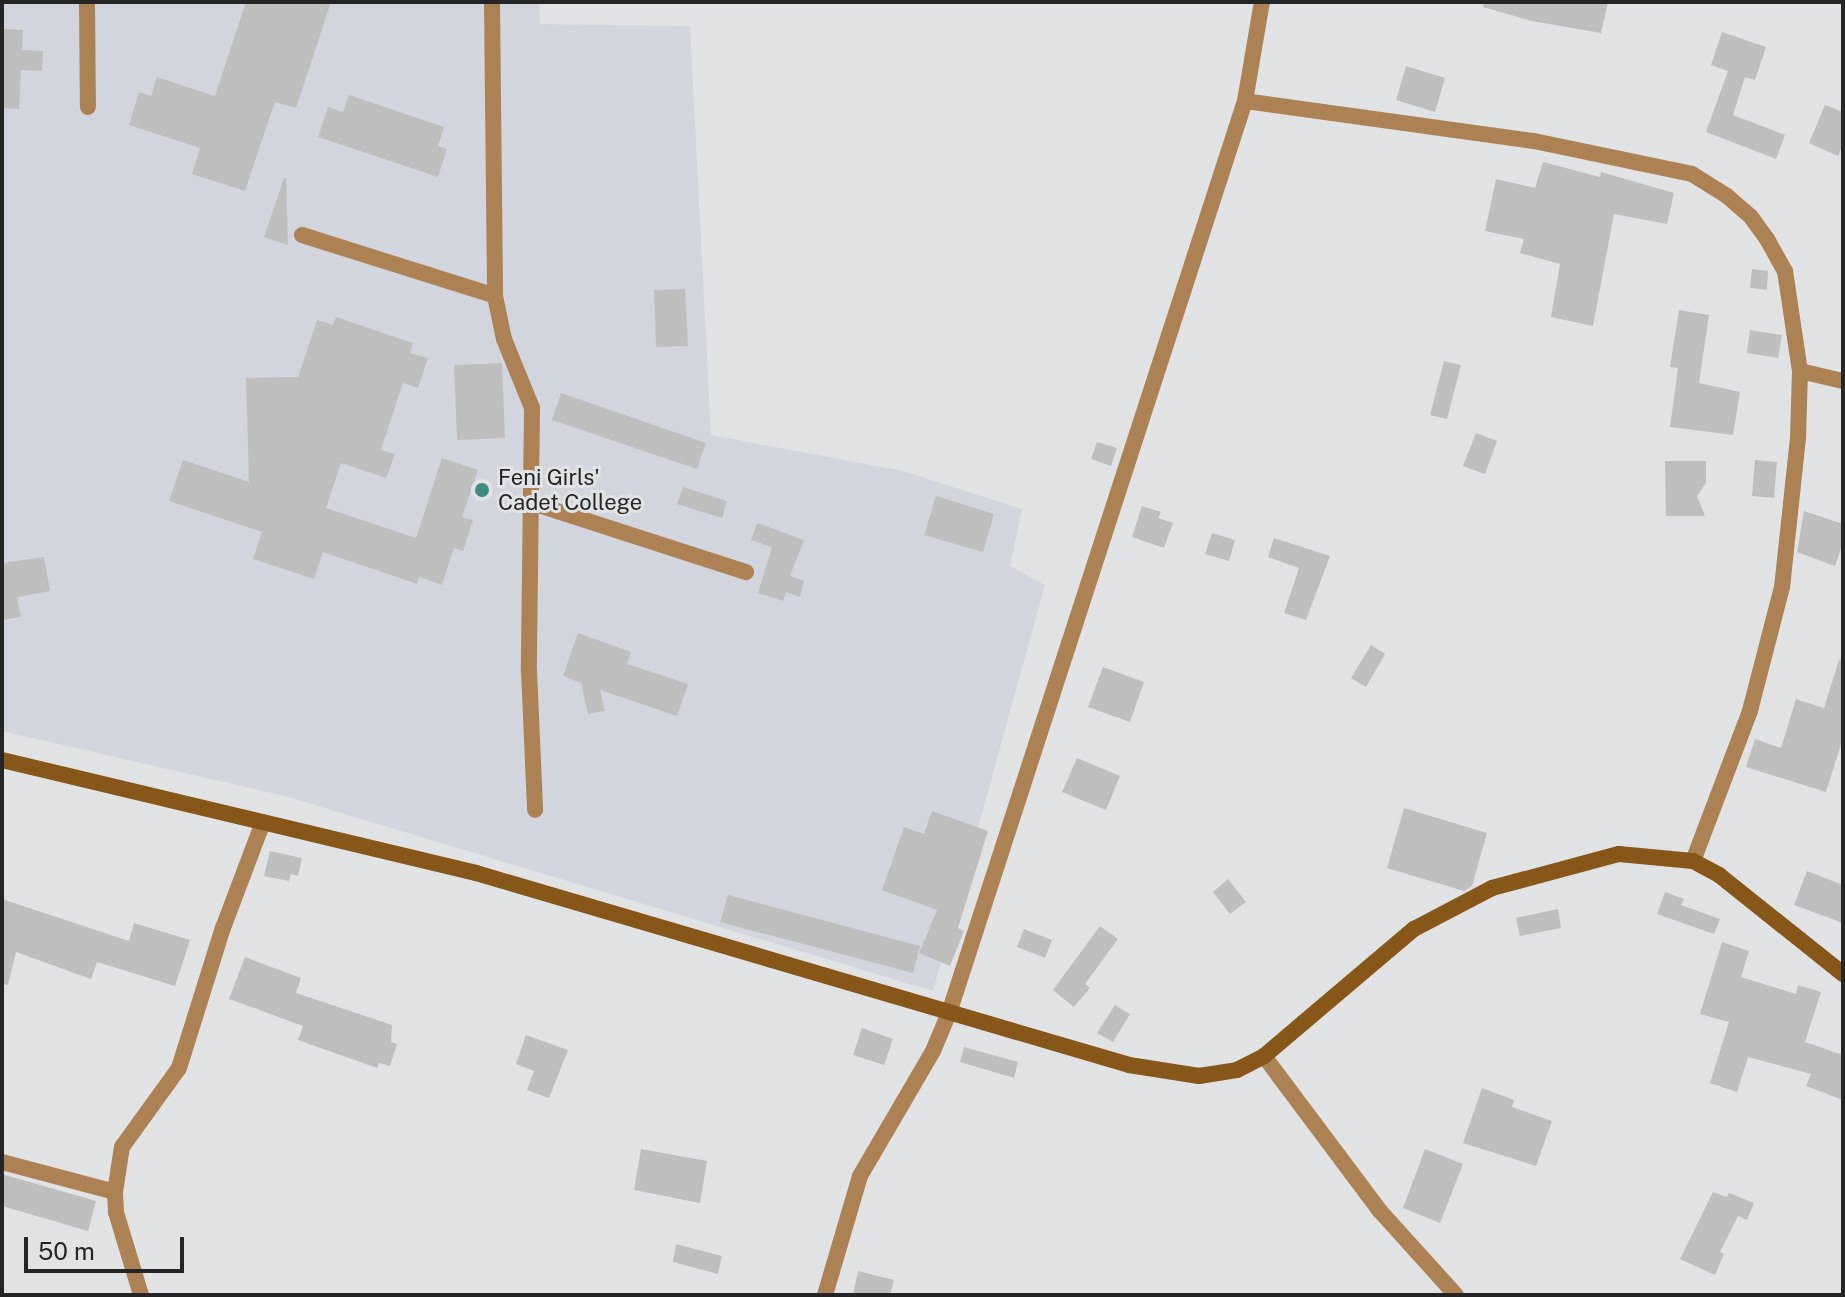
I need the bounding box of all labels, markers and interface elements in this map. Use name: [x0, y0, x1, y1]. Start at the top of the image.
place label: Feni Girls' Cadet College: [498, 464, 642, 516]
marker: Feni Girls' Cadet College: [473, 481, 491, 499]
scale bar: [28, 1221, 188, 1271]
text: 50 m: [38, 1237, 95, 1265]

